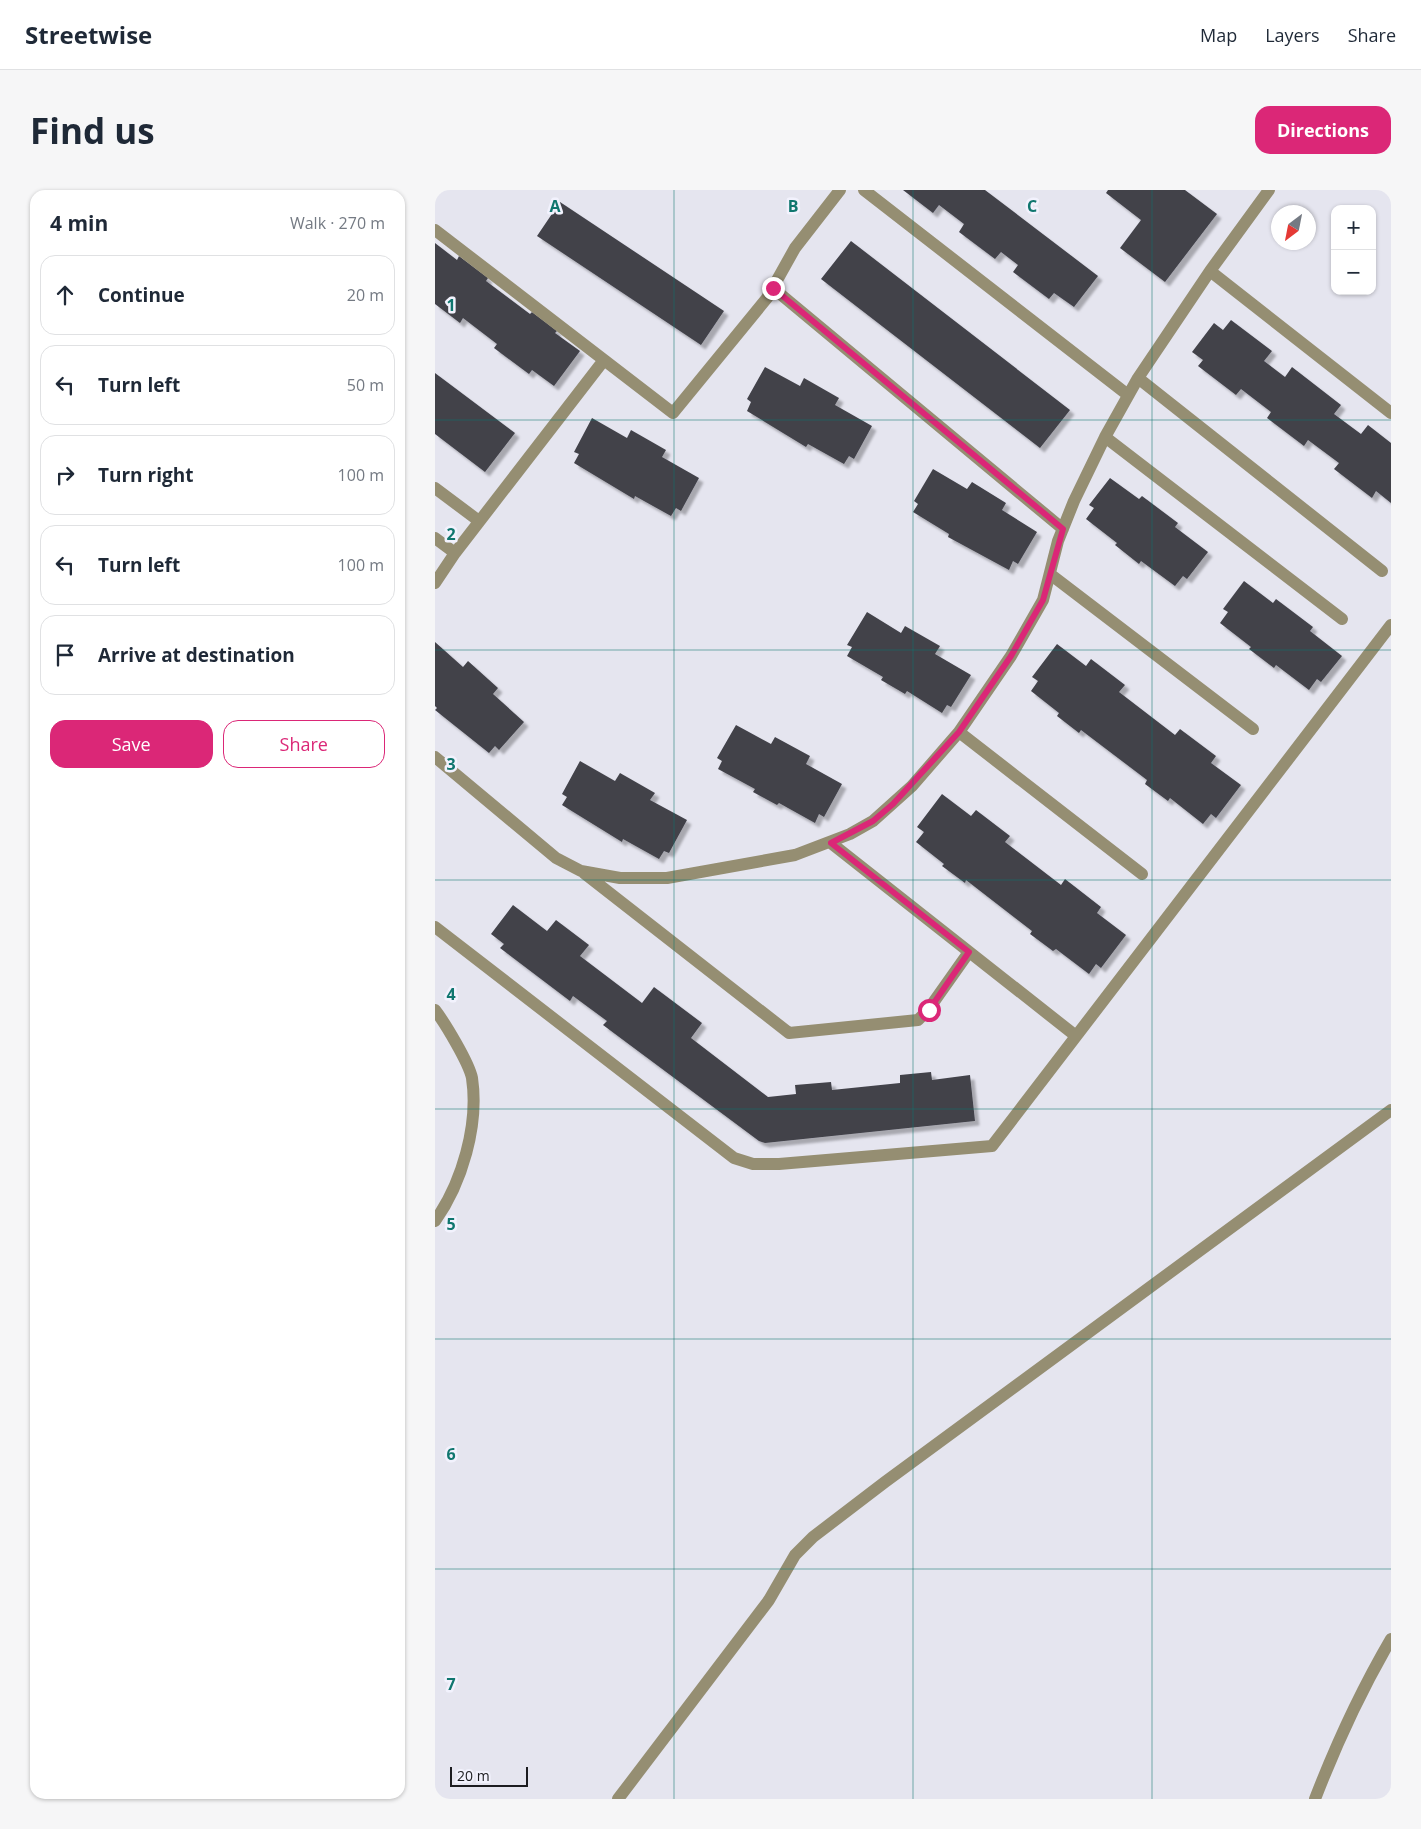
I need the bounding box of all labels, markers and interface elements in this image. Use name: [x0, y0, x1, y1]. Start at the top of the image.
text: Streetwise: [25, 18, 152, 51]
text: Map: [1200, 23, 1237, 47]
text: Layers: [1265, 23, 1320, 47]
text: Share: [1348, 23, 1396, 47]
button: Directions: [1255, 106, 1391, 154]
text: Find us: [30, 107, 155, 154]
text: A: [549, 195, 561, 217]
text: B: [788, 195, 798, 217]
text: C: [1027, 195, 1037, 217]
north arrow: [1271, 205, 1316, 250]
map controls: [1331, 205, 1376, 295]
button: +: [1331, 205, 1376, 250]
text: 4 min: [50, 209, 108, 237]
text: Walk · 270 m: [290, 212, 385, 234]
button: −: [1331, 250, 1376, 295]
route end: [762, 277, 785, 300]
icon: ahead: [51, 281, 79, 309]
text: Continue: [98, 282, 185, 308]
text: 20 m: [347, 284, 384, 306]
text: 1: [446, 294, 456, 316]
icon: left: [51, 371, 79, 399]
text: Turn left: [98, 372, 180, 398]
text: 50 m: [347, 374, 384, 396]
icon: right: [51, 461, 79, 489]
text: Turn right: [98, 462, 193, 488]
text: 100 m: [338, 464, 384, 486]
text: 2: [446, 523, 456, 545]
icon: left: [51, 551, 79, 579]
text: Turn left: [98, 552, 180, 578]
text: 100 m: [338, 554, 384, 576]
icon: arrive: [51, 641, 79, 669]
text: Arrive at destination: [98, 642, 295, 668]
button: Save: [50, 720, 213, 768]
button: Share: [223, 720, 385, 768]
text: 3: [446, 753, 456, 775]
text: 4: [446, 983, 456, 1005]
route start: [918, 999, 941, 1022]
text: 5: [446, 1213, 456, 1235]
text: 6: [446, 1443, 456, 1465]
text: 7: [446, 1673, 456, 1695]
scale bar: [450, 1764, 527, 1787]
text: 20 m: [457, 1766, 490, 1785]

